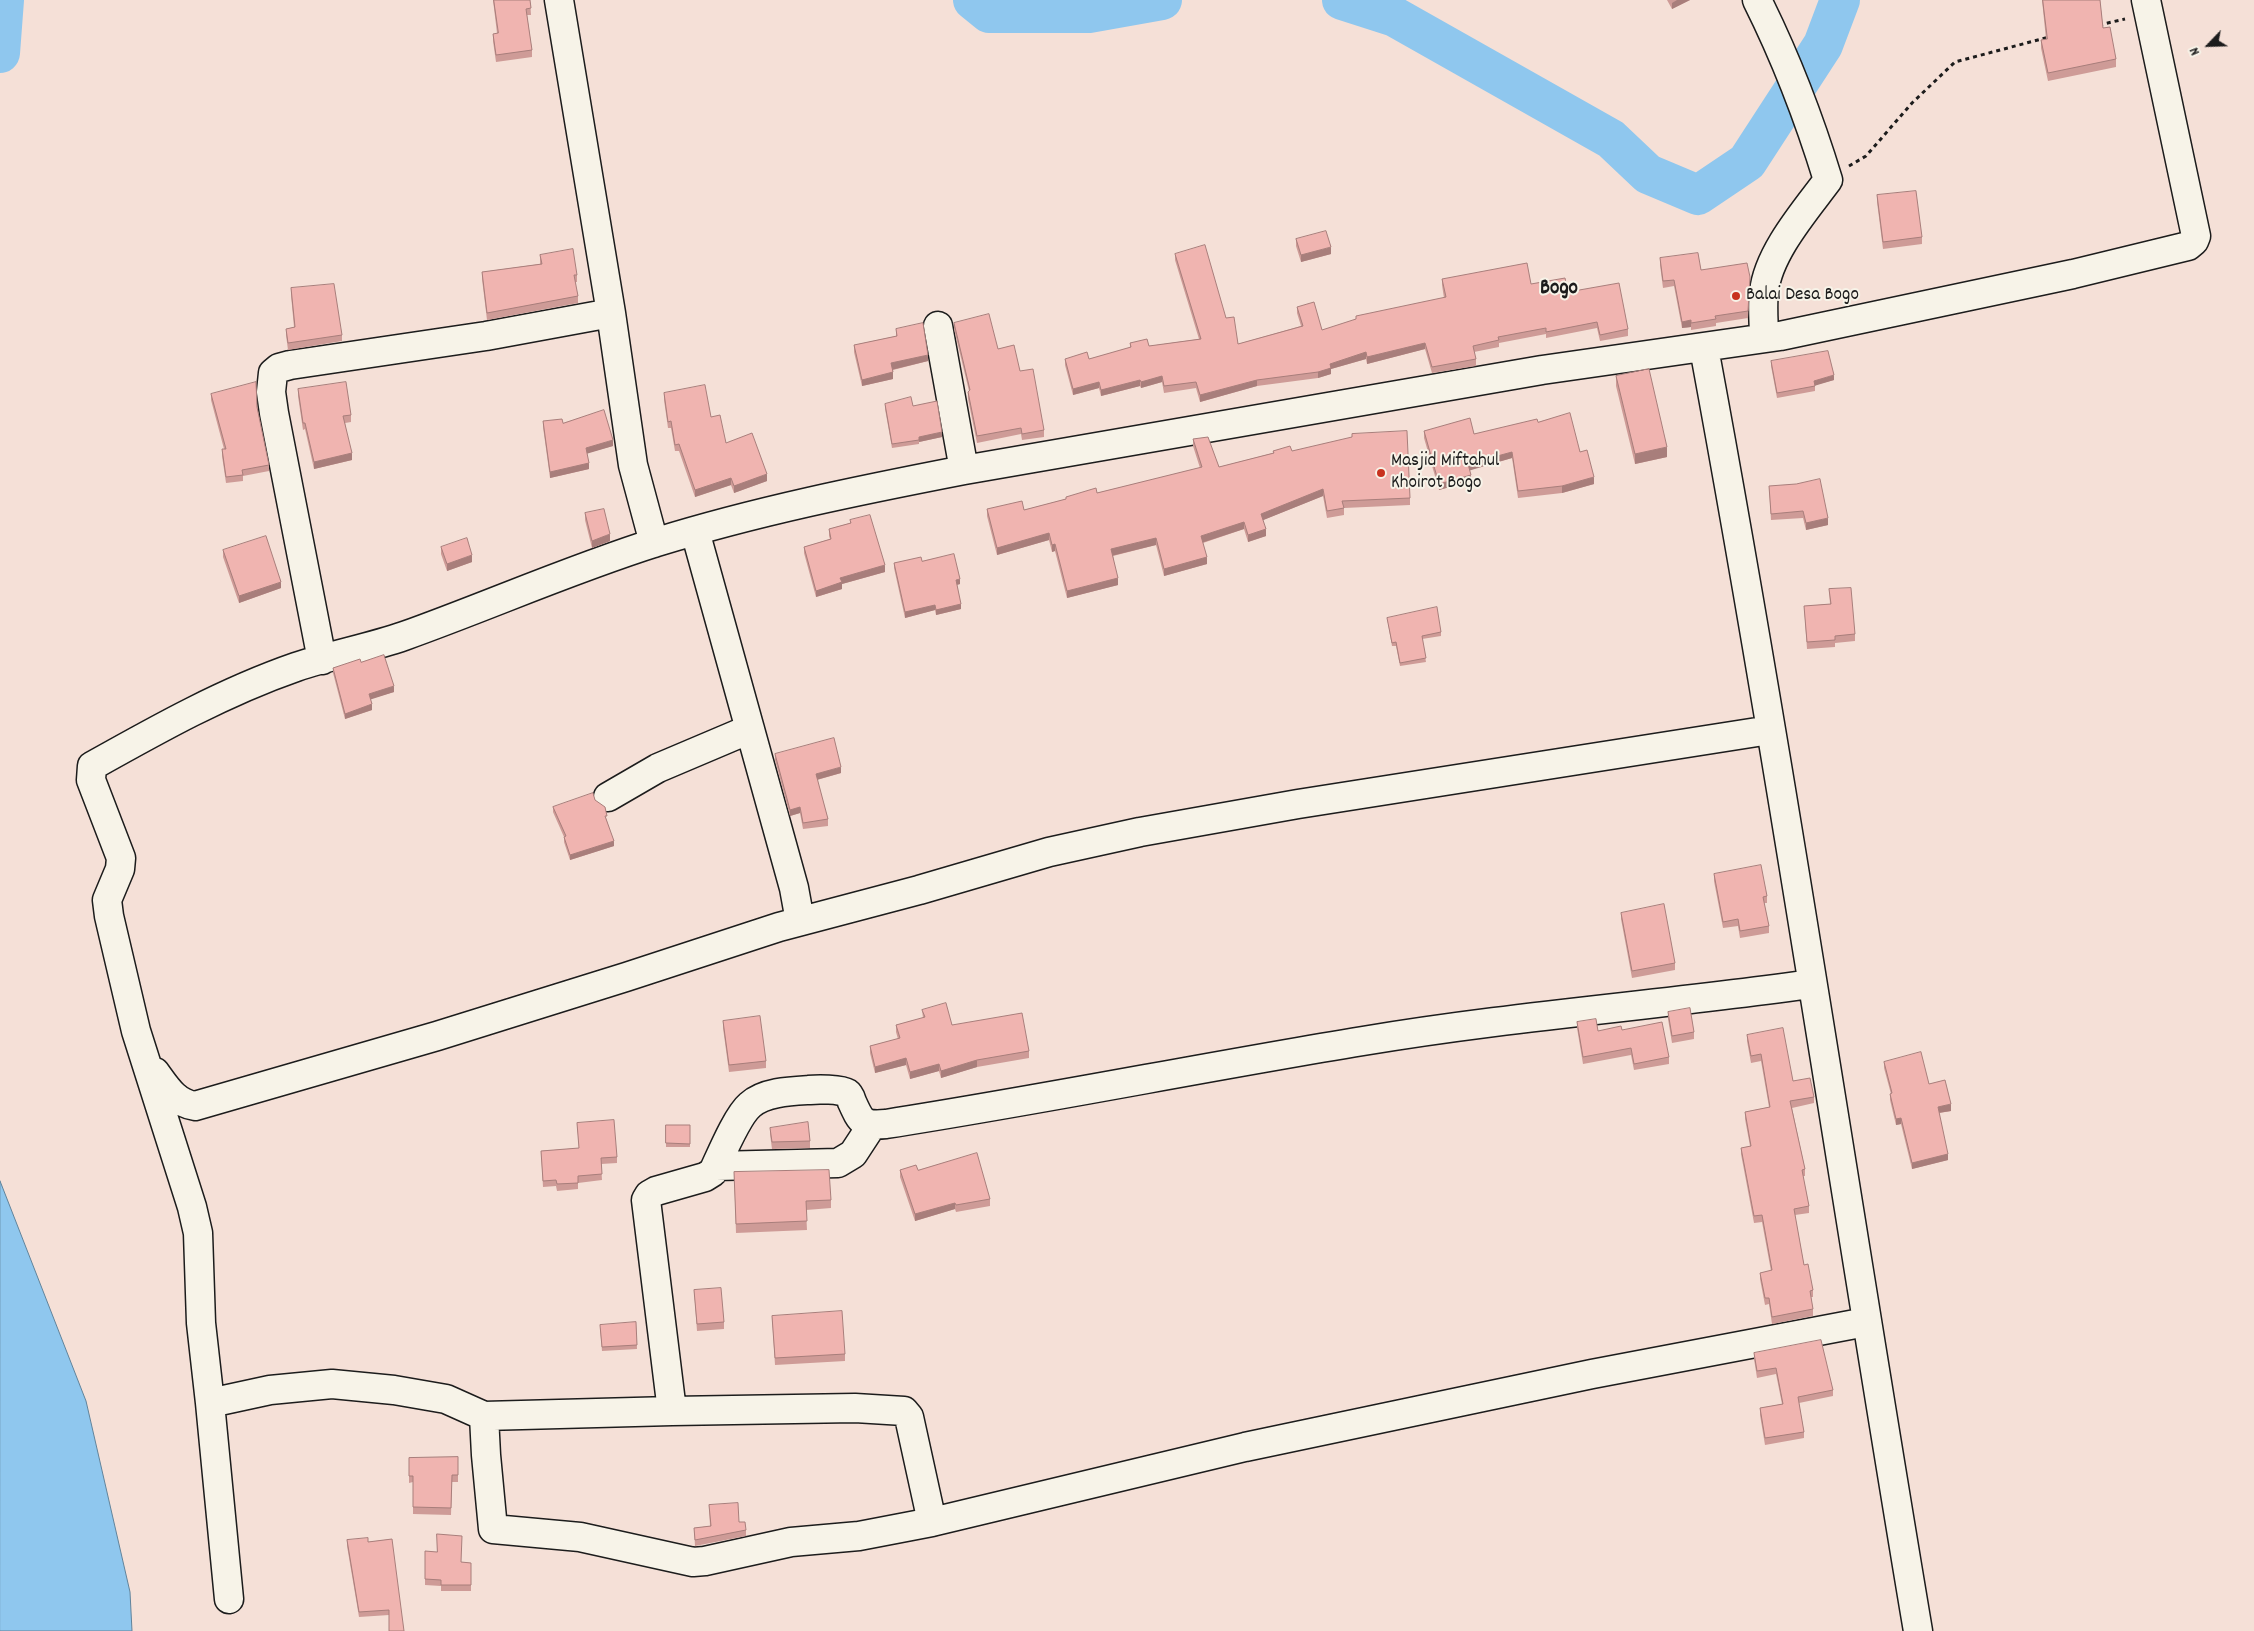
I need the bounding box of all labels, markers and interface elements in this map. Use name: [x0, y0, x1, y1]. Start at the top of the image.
north arrow: [2184, 20, 2234, 70]
text: N: [2185, 44, 2206, 58]
district label: Bogo: [1540, 277, 1578, 303]
place label: Balai Desa Bogo: [1746, 285, 1859, 307]
marker: Balai Desa Bogo: [1730, 290, 1742, 302]
place label: Masjid Miftahul Khoirot Bogo: [1391, 451, 1499, 495]
marker: Masjid Miftahul Khoirot Bogo: [1375, 467, 1387, 479]

